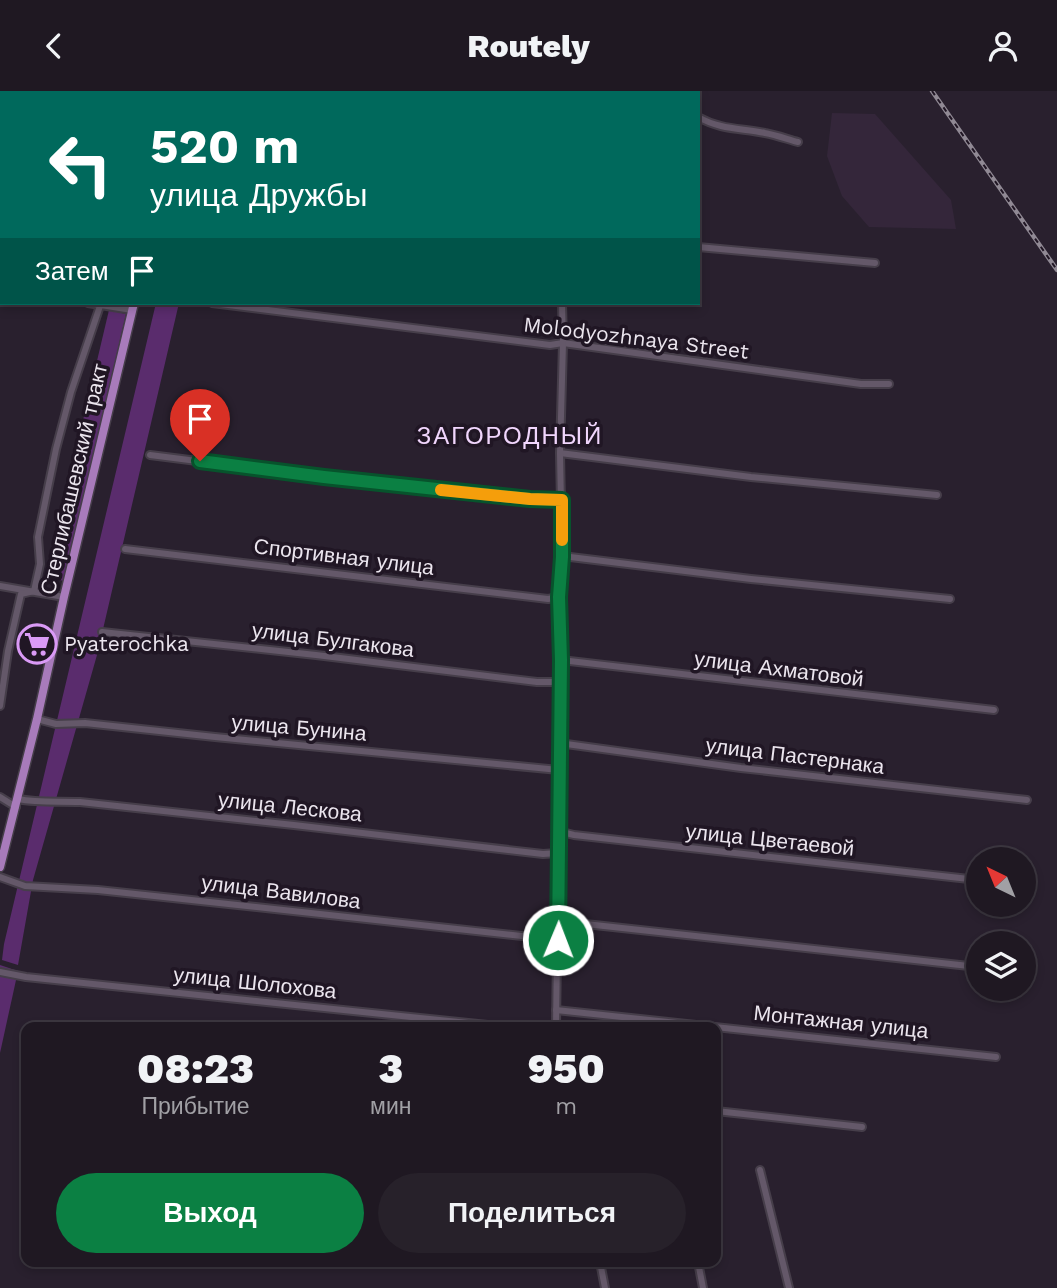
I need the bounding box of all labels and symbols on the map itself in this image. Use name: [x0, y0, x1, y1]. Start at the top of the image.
street label: Molodyozhnaya Street: [522, 311, 750, 364]
street label: Стерлибашевский тракт: [35, 361, 112, 597]
pin: [170, 389, 230, 461]
district label: ЗАГОРОДНЫЙ: [417, 422, 603, 450]
street label: Спортивная улица: [252, 533, 436, 580]
street label: улица Булгакова: [251, 617, 416, 662]
supermarket icon: Pyaterochka: [16, 623, 58, 665]
place label: Pyaterochka: [64, 631, 189, 656]
street label: улица Ахматовой: [693, 646, 865, 691]
street label: улица Бунина: [231, 709, 368, 746]
street label: улица Пастернака: [704, 732, 886, 779]
street label: улица Лескова: [217, 787, 364, 827]
street label: улица Цветаевой: [685, 818, 856, 861]
north arrow: [966, 847, 1036, 917]
street label: улица Вавилова: [200, 869, 362, 914]
position arrow: [521, 903, 595, 977]
street label: улица Шолохова: [172, 962, 338, 1004]
street label: Монтажная улица: [752, 1000, 930, 1043]

